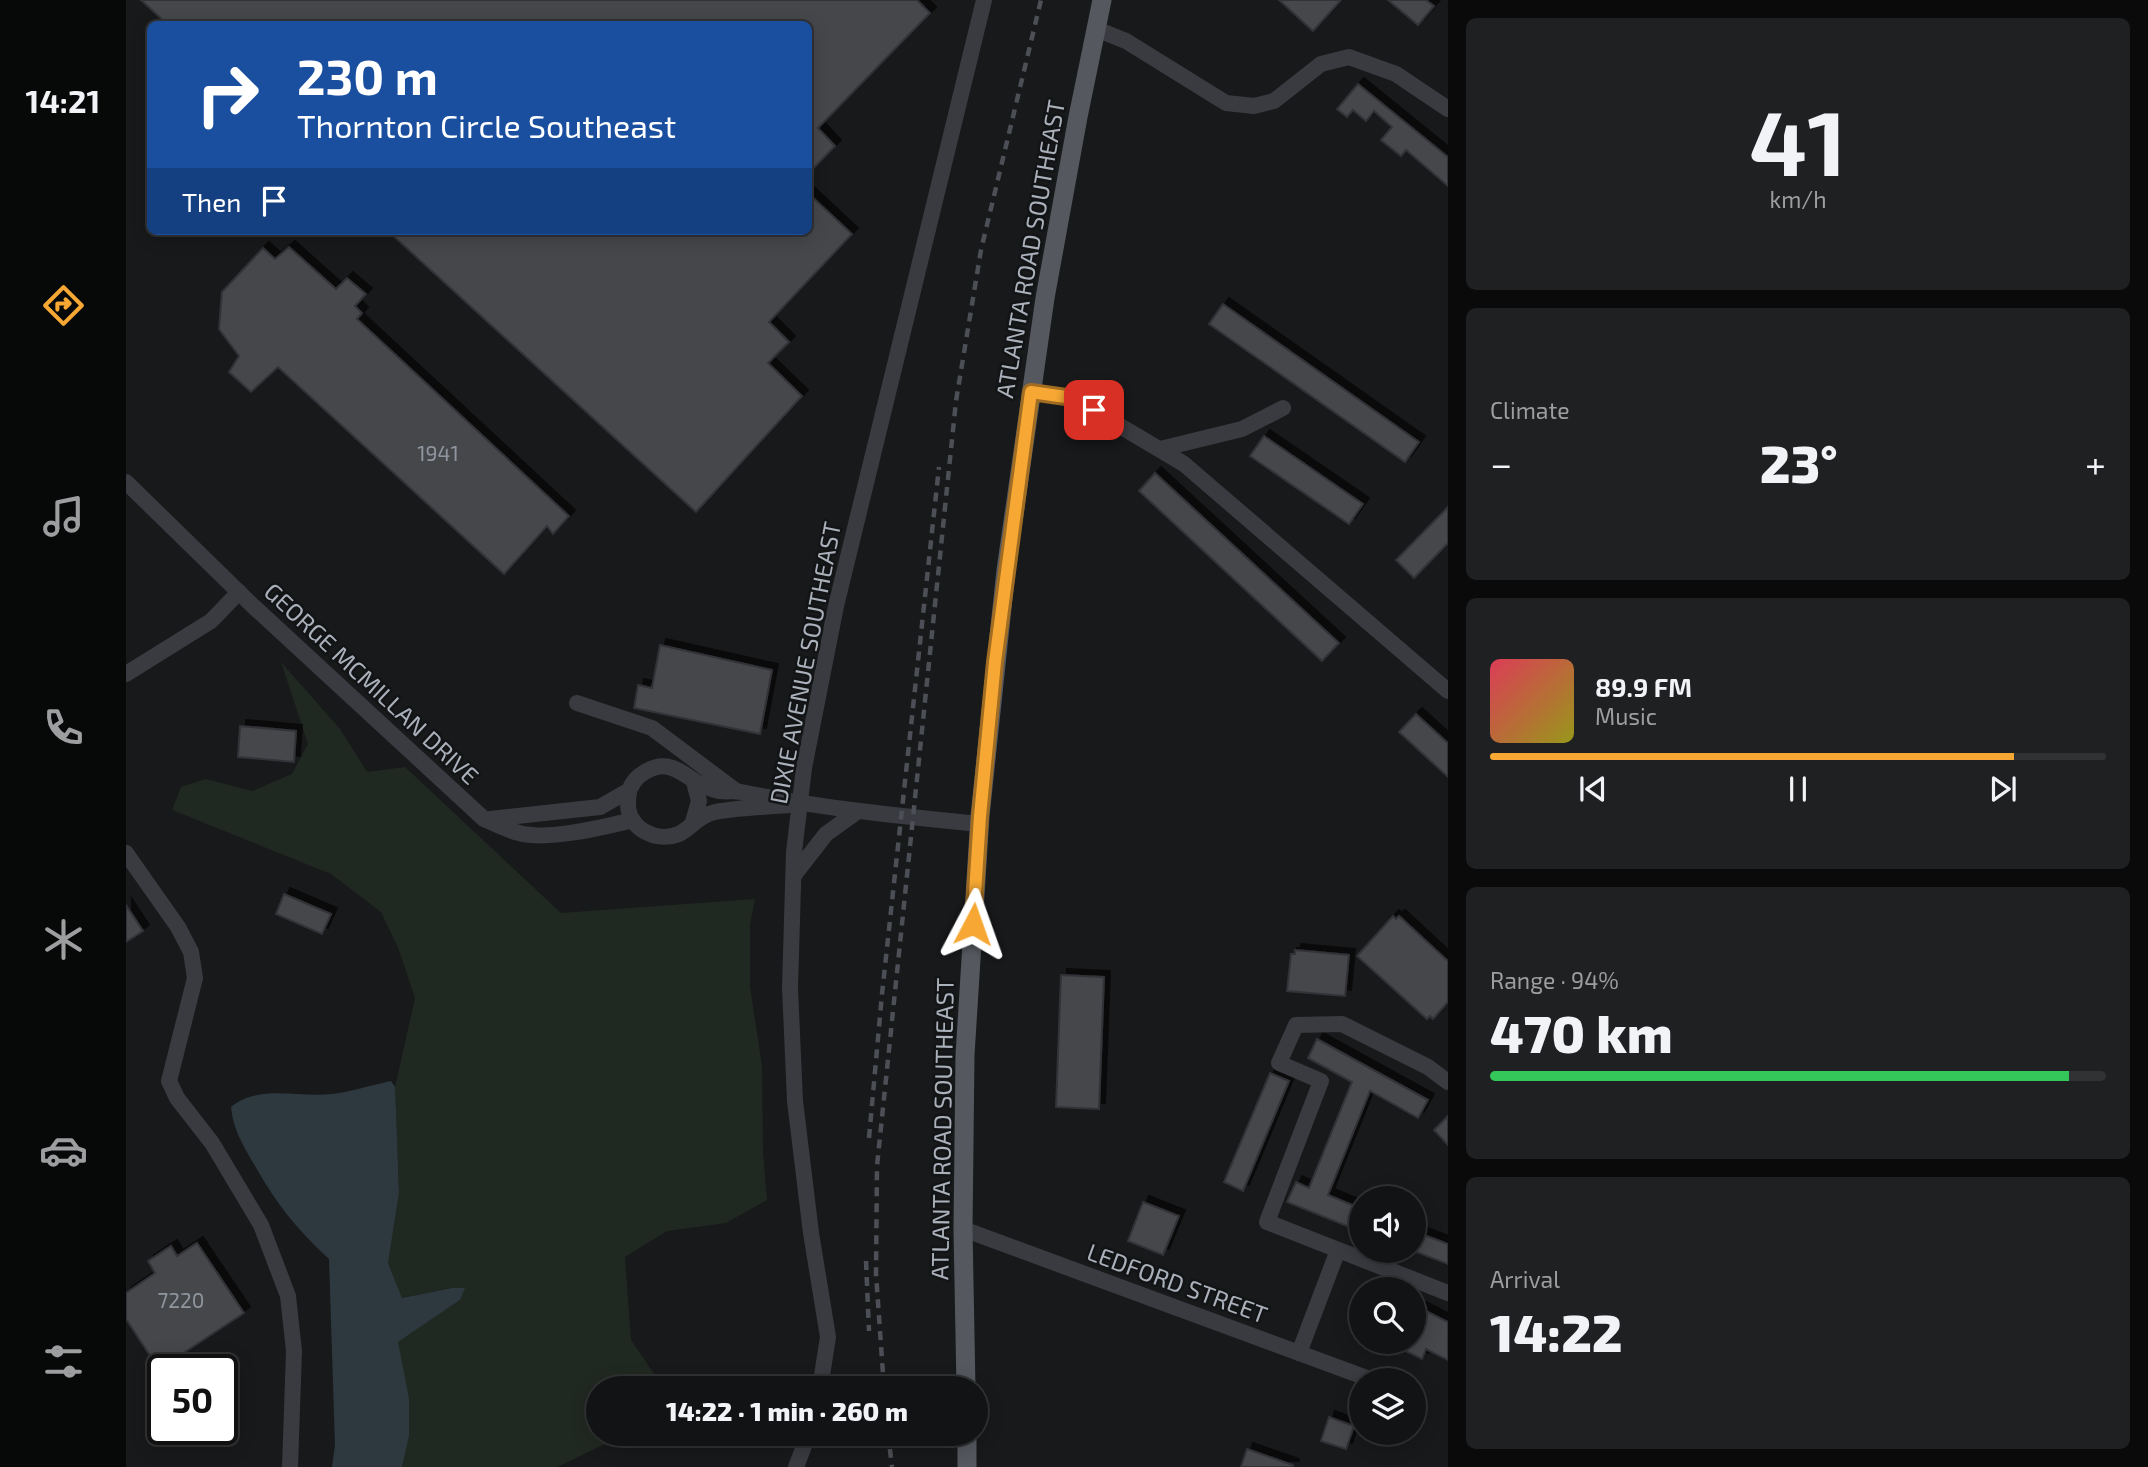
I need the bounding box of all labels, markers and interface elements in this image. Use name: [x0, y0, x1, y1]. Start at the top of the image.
text: 230 m: [297, 46, 438, 105]
icon: right: [182, 49, 273, 140]
text: 14:21: [26, 81, 100, 119]
text: 41: [1749, 85, 1847, 194]
street label: ATLANTA ROAD SOUTHEAST: [989, 97, 1070, 400]
text: Thornton Circle Southeast: [297, 106, 676, 144]
icon: arrive: [255, 182, 293, 220]
text: km/h: [1769, 185, 1827, 213]
text: Then: [182, 186, 241, 217]
icon: directions: [39, 281, 88, 330]
pin: [1064, 380, 1124, 440]
icon: arrive: [1075, 391, 1113, 429]
text: Climate: [1490, 396, 1570, 424]
text: 23°: [1760, 431, 1838, 493]
house number: 1941: [417, 440, 459, 465]
text: −: [1490, 440, 1512, 486]
text: +: [2085, 440, 2106, 486]
icon: music: [39, 492, 88, 541]
street label: DIXIE AVENUE SOUTHEAST: [763, 519, 846, 806]
street label: GEORGE MCMILLAN DRIVE: [259, 576, 485, 790]
text: 89.9 FM: [1595, 671, 1692, 702]
text: Music: [1595, 702, 1657, 730]
icon: phone: [39, 703, 88, 752]
icon: previous: [1574, 770, 1612, 808]
icon: pause: [1779, 770, 1817, 808]
icon: next: [1984, 770, 2022, 808]
position arrow: [936, 887, 1010, 961]
icon: climate: [39, 915, 88, 964]
text: Range · 94%: [1490, 966, 1619, 994]
street label: ATLANTA ROAD SOUTHEAST: [924, 978, 959, 1280]
text: 470 km: [1490, 1001, 1673, 1063]
icon: car: [39, 1126, 88, 1175]
map controls: [1349, 1186, 1426, 1445]
button: sound: [1349, 1186, 1426, 1263]
street label: LEDFORD STREET: [1083, 1237, 1272, 1329]
text: Arrival: [1490, 1265, 1560, 1293]
button: search: [1349, 1277, 1426, 1354]
house number: 7220: [157, 1287, 205, 1312]
text: 14:22: [1490, 1300, 1623, 1362]
icon: filters: [39, 1337, 88, 1386]
speed limit sign: 50: [147, 1354, 238, 1445]
button: layers: [1349, 1368, 1426, 1445]
text: 14:22 · 1 min · 260 m: [666, 1395, 908, 1426]

